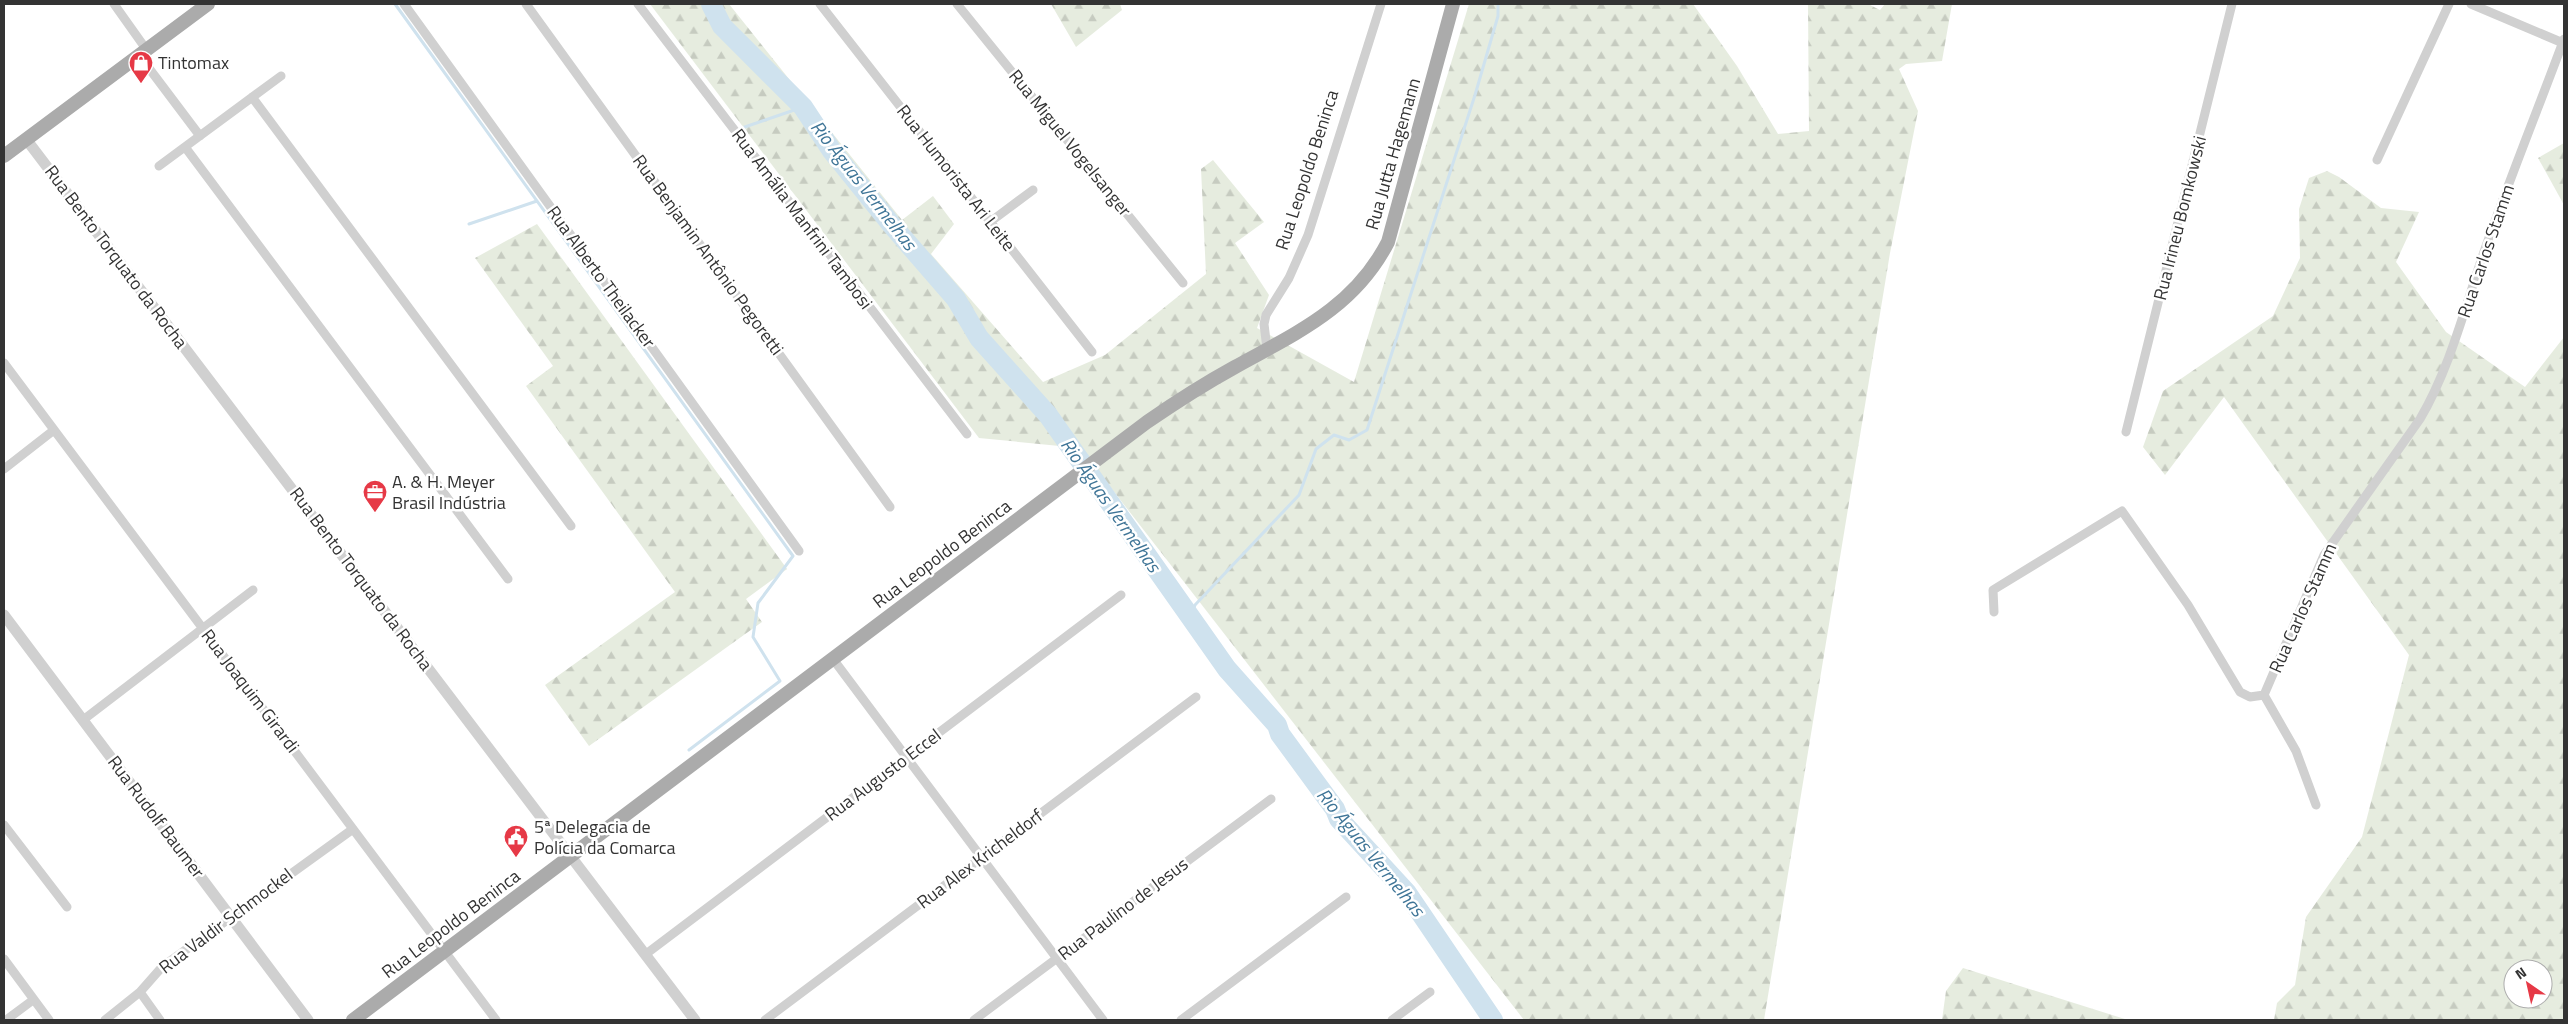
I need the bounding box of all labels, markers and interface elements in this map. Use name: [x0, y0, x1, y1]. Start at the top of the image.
place label: Tintomax: [158, 49, 229, 76]
shop icon: Tintomax: [128, 50, 154, 84]
street label: Rua Miguel Vogelsanger: [1003, 63, 1138, 222]
street label: Rua Jutta Hagemann: [1358, 75, 1427, 233]
street label: Rua Leopoldo Beninca: [1268, 86, 1345, 254]
street label: Rua Humorista Ari Leite: [891, 99, 1022, 257]
water label: Rio Águas Vermelhas: [804, 113, 926, 257]
street label: Rua Amália Manfrini Tambosi: [725, 123, 879, 315]
street label: Rua Irineu Bomkowski: [2146, 133, 2213, 303]
street label: Rua Benjamin Antônio Pegoretti: [626, 149, 791, 361]
street label: Rua Bento Torquato da Rocha: [38, 159, 195, 354]
street label: Rua Carlos Stamm: [2450, 180, 2521, 321]
street label: Rua Alberto Theilacker: [541, 200, 662, 353]
water label: Rio Águas Vermelhas: [1054, 432, 1170, 579]
place label: A. & H. Meyer Brasil Indústria: [392, 468, 506, 516]
office icon: A. & H. Meyer Brasil Indústria: [362, 479, 388, 513]
street label: Rua Bento Torquato da Rocha: [283, 481, 440, 676]
street label: Rua Leopoldo Beninca: [867, 493, 1017, 615]
street label: Rua Carlos Stamm: [2262, 539, 2343, 677]
street label: Rua Joaquim Girardi: [195, 623, 306, 758]
street label: Rua Augusto Eccel: [819, 722, 946, 827]
street label: Rua Rudolf Baumer: [101, 750, 212, 884]
water label: Rio Águas Vermelhas: [1310, 781, 1434, 924]
street label: Rua Alex Kricheldorf: [911, 802, 1049, 915]
place label: 5ª Delegacia de Polícia da Comarca: [534, 813, 676, 861]
public building icon: 5ª Delegacia de Polícia da Comarca: [503, 824, 529, 858]
street label: Rua Paulino de Jesus: [1052, 851, 1194, 967]
street label: Rua Valdir Schmockel: [153, 861, 298, 980]
street label: Rua Leopoldo Beninca: [376, 863, 526, 985]
north arrow: [2503, 959, 2553, 1009]
text: N: [2511, 961, 2530, 984]

